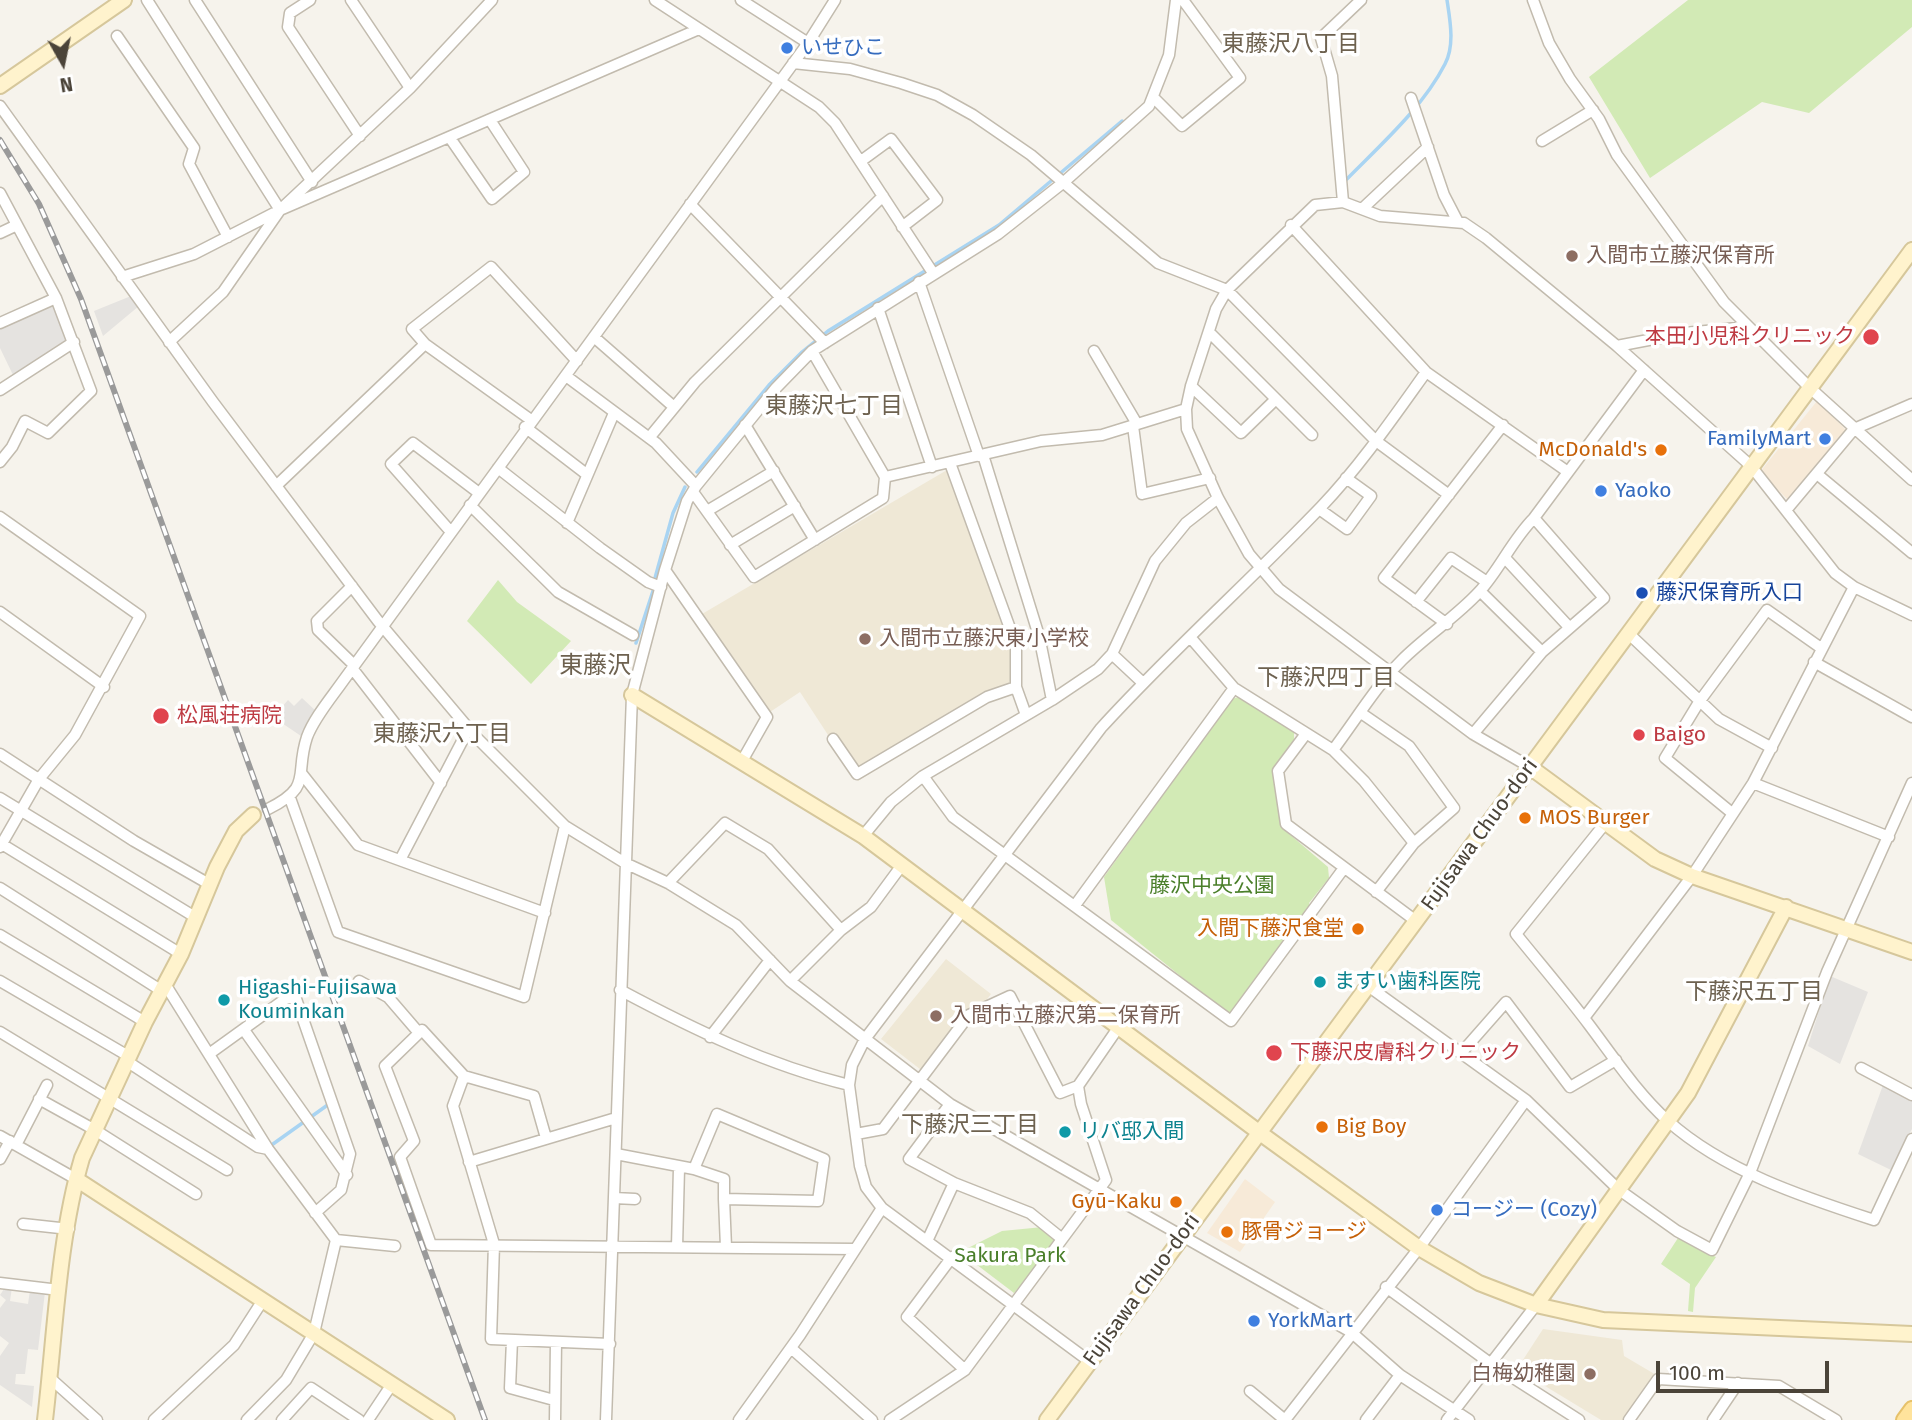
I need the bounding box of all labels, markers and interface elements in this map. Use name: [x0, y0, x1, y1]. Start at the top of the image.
north arrow: [28, 28, 98, 98]
district label: 東藤沢八丁目: [1222, 31, 1360, 59]
place label: いせひこ: [801, 35, 885, 61]
marker: いせひこ: [779, 40, 795, 56]
text: N: [58, 72, 74, 97]
place label: 入間市立藤沢保育所: [1586, 243, 1775, 269]
marker: 入間市立藤沢保育所: [1564, 248, 1580, 264]
place label: 本田小児科クリニック: [1645, 324, 1855, 350]
marker: 本田小児科クリニック: [1861, 327, 1881, 347]
district label: 東藤沢七丁目: [765, 393, 903, 421]
place label: FamilyMart: [1707, 426, 1811, 452]
marker: FamilyMart: [1817, 431, 1833, 447]
place label: McDonald's: [1539, 437, 1647, 463]
marker: McDonald's: [1653, 442, 1669, 458]
place label: Yaoko: [1615, 478, 1671, 504]
marker: Yaoko: [1593, 483, 1609, 499]
place label: 藤沢保育所入口: [1656, 580, 1803, 606]
marker: 藤沢保育所入口: [1634, 585, 1650, 601]
place label: 入間市立藤沢東小学校: [879, 626, 1089, 652]
marker: 入間市立藤沢東小学校: [857, 631, 873, 647]
district label: 東藤沢: [559, 652, 631, 680]
district label: 下藤沢四丁目: [1257, 665, 1395, 693]
place label: 松風荘病院: [177, 703, 282, 729]
marker: 松風荘病院: [151, 706, 171, 726]
district label: 東藤沢六丁目: [373, 721, 511, 749]
place label: Baigo: [1653, 722, 1706, 748]
marker: Baigo: [1631, 727, 1647, 743]
street label: Fujisawa Chuo-dori: [1416, 754, 1544, 916]
place label: MOS Burger: [1539, 805, 1650, 831]
marker: MOS Burger: [1517, 810, 1533, 826]
park label: 藤沢中央公園: [1149, 873, 1275, 899]
place label: 入間下藤沢食堂: [1197, 916, 1344, 942]
marker: 入間下藤沢食堂: [1350, 921, 1366, 937]
place label: ますい歯科医院: [1334, 969, 1481, 995]
marker: ますい歯科医院: [1312, 974, 1328, 990]
place label: Higashi-Fujisawa Kouminkan: [238, 975, 397, 1025]
district label: 下藤沢五丁目: [1685, 979, 1823, 1007]
marker: Higashi-Fujisawa Kouminkan: [216, 992, 232, 1008]
place label: 入間市立藤沢第二保育所: [950, 1003, 1181, 1029]
marker: 入間市立藤沢第二保育所: [928, 1008, 944, 1024]
place label: 下藤沢皮膚科クリニック: [1290, 1040, 1521, 1066]
marker: 下藤沢皮膚科クリニック: [1264, 1043, 1284, 1063]
district label: 下藤沢三丁目: [901, 1112, 1039, 1140]
place label: Big Boy: [1336, 1114, 1406, 1140]
place label: リバ邸入間: [1079, 1119, 1184, 1145]
marker: Big Boy: [1314, 1119, 1330, 1135]
marker: リバ邸入間: [1057, 1124, 1073, 1140]
place label: Gyū-Kaku: [1071, 1189, 1162, 1215]
marker: Gyū-Kaku: [1168, 1194, 1184, 1210]
place label: コージー (Cozy): [1451, 1197, 1597, 1223]
marker: コージー (Cozy): [1429, 1202, 1445, 1218]
street label: Fujisawa Chuo-dori: [1078, 1209, 1206, 1371]
place label: 豚骨ジョージ: [1241, 1219, 1367, 1245]
marker: 豚骨ジョージ: [1219, 1224, 1235, 1240]
park label: Sakura Park: [954, 1243, 1066, 1269]
place label: YorkMart: [1268, 1308, 1353, 1334]
marker: YorkMart: [1246, 1313, 1262, 1329]
scale bar: [1660, 1346, 1833, 1390]
text: 100 m: [1669, 1360, 1725, 1386]
place label: 白梅幼稚園: [1471, 1361, 1576, 1387]
marker: 白梅幼稚園: [1582, 1366, 1598, 1382]

